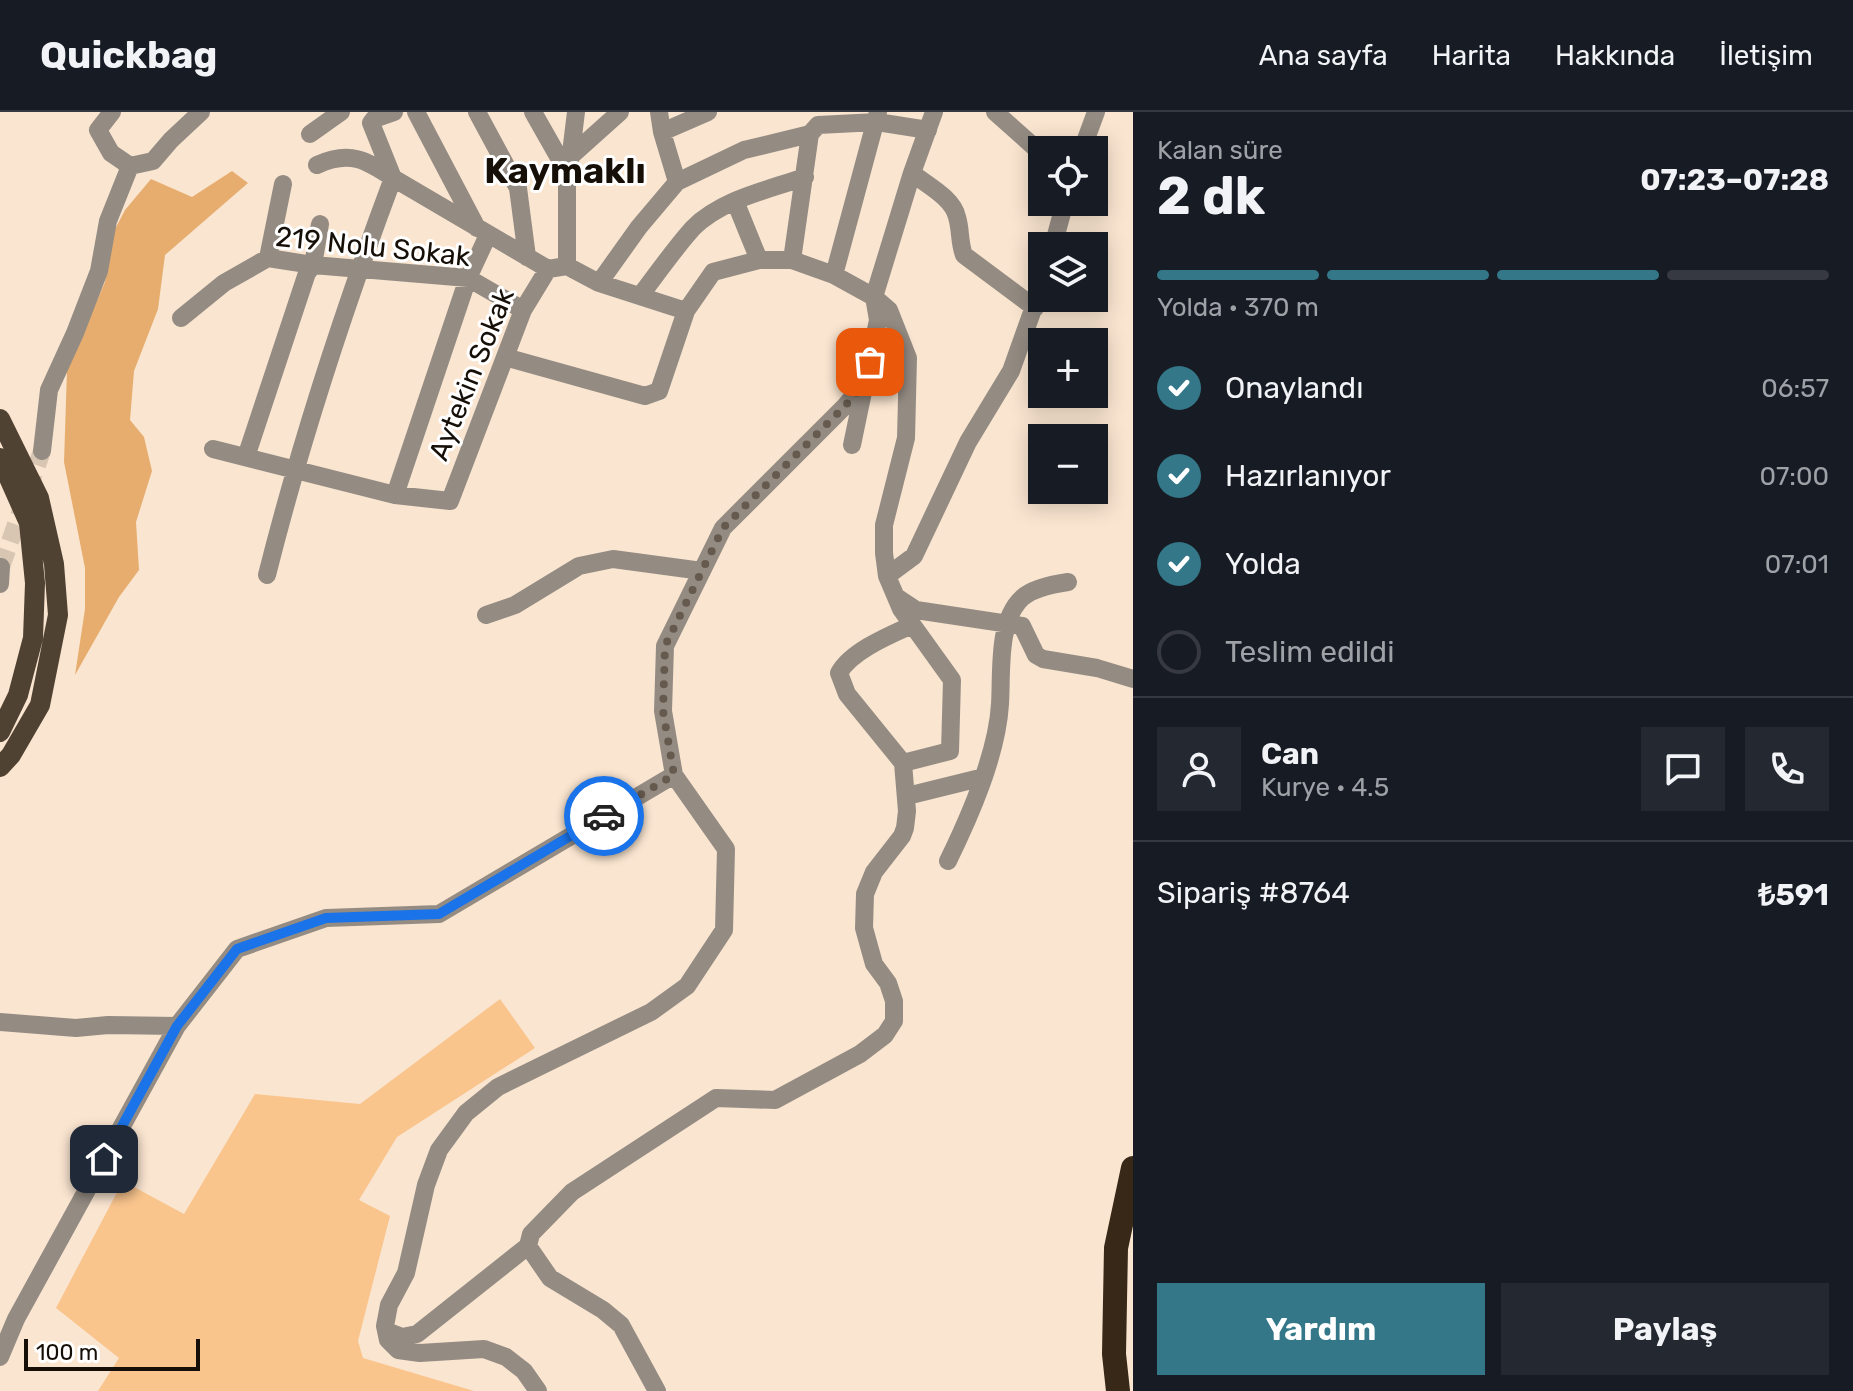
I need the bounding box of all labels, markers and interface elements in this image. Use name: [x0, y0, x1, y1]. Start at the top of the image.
text: Quickbag: [40, 32, 217, 78]
text: Ana sayfa: [1259, 39, 1388, 72]
text: Harita: [1432, 39, 1511, 72]
text: Hakkında: [1555, 39, 1675, 72]
text: İletişim: [1719, 39, 1813, 72]
text: Kalan süre: [1157, 135, 1283, 166]
map controls: [1028, 136, 1108, 504]
button: locate: [1028, 136, 1108, 216]
district label: Kaymaklı: [484, 149, 646, 192]
text: 07:23–07:28: [1640, 162, 1829, 198]
text: 2 dk: [1157, 165, 1265, 227]
street label: 219 Nolu Sokak: [274, 220, 472, 273]
button: layers: [1028, 232, 1108, 312]
street label: Aytekin Sokak: [422, 283, 521, 465]
text: Yolda · 370 m: [1157, 292, 1319, 323]
pin: [836, 328, 904, 396]
button: +: [1028, 328, 1108, 408]
icon: bag: [848, 340, 892, 384]
icon: check: [1157, 366, 1201, 410]
text: Onaylandı: [1225, 370, 1363, 406]
text: 06:57: [1761, 373, 1829, 404]
button: −: [1028, 424, 1108, 504]
icon: check: [1157, 454, 1201, 498]
text: Hazırlanıyor: [1225, 458, 1391, 494]
text: 07:00: [1759, 461, 1829, 492]
icon: check: [1157, 542, 1201, 586]
text: Yolda: [1225, 546, 1301, 582]
text: 07:01: [1765, 549, 1829, 580]
text: Teslim edildi: [1225, 634, 1394, 670]
button: person: [1157, 727, 1241, 811]
button: chat: [1641, 727, 1725, 811]
button: phone: [1745, 727, 1829, 811]
text: Can: [1261, 736, 1319, 772]
text: Kurye · 4.5: [1261, 772, 1389, 803]
courier: [564, 776, 644, 856]
icon: car: [582, 794, 626, 838]
text: Sipariş #8764: [1157, 875, 1350, 911]
text: ₺591: [1758, 877, 1829, 913]
pin: [70, 1125, 138, 1193]
icon: home: [82, 1137, 126, 1181]
button: Yardım: [1157, 1283, 1485, 1375]
button: Paylaş: [1501, 1283, 1829, 1375]
scale bar: [24, 1335, 200, 1371]
text: 100 m: [36, 1339, 98, 1366]

